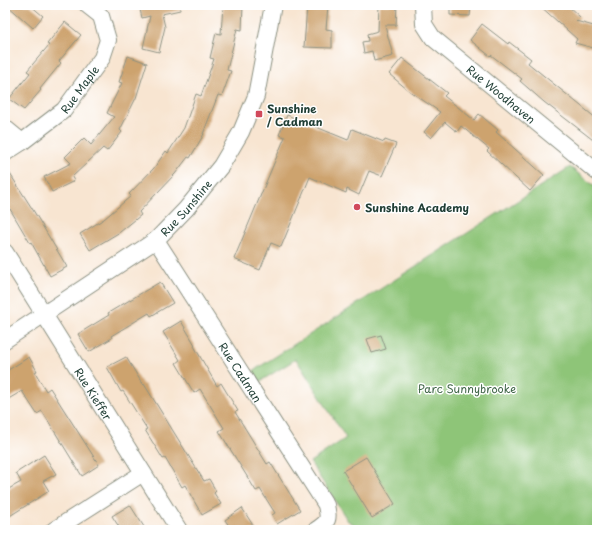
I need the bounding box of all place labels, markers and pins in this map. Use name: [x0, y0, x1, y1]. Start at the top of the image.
place label: Sunshine / Cadman: [266, 100, 323, 130]
marker: Sunshine / Cadman: [254, 109, 264, 119]
place label: Sunshine Academy: [365, 199, 469, 216]
marker: Sunshine Academy: [352, 202, 362, 212]

